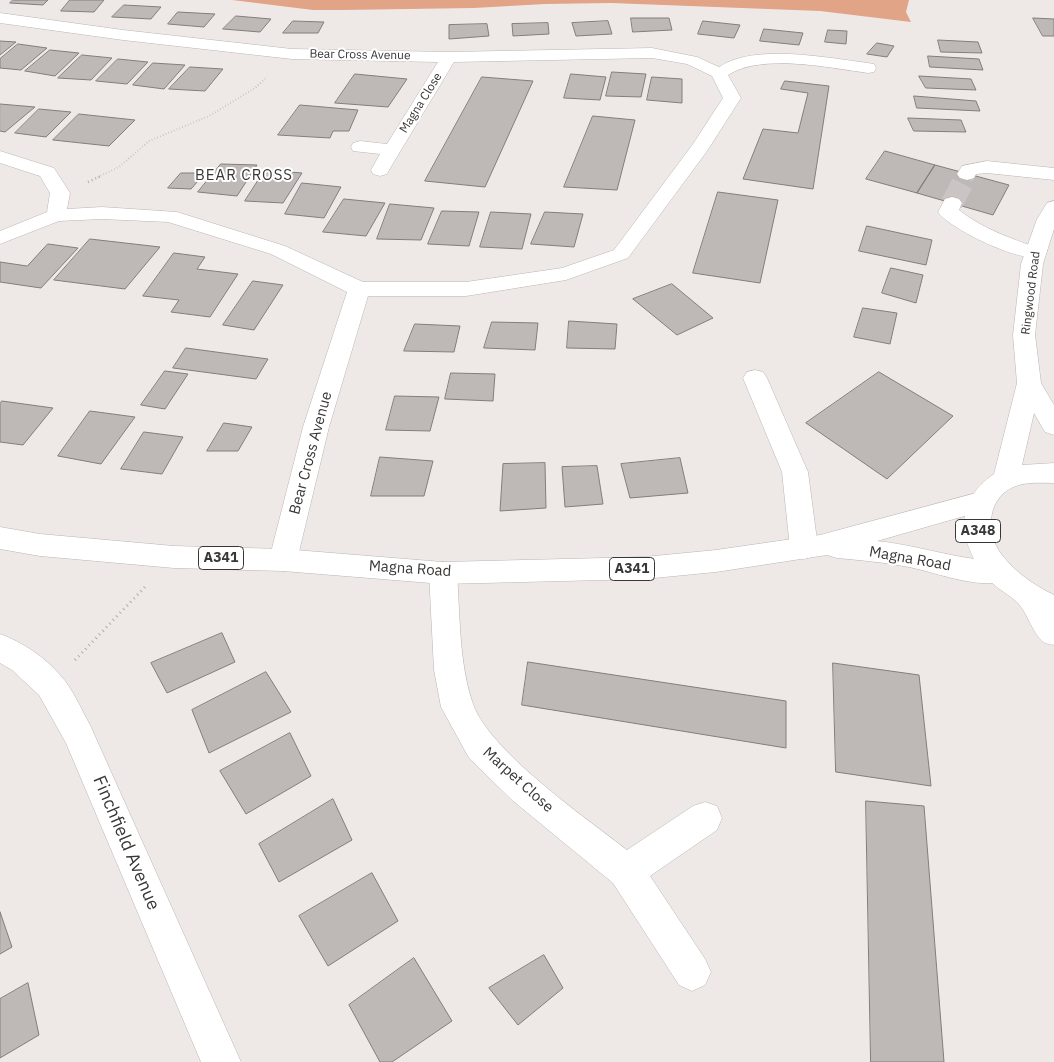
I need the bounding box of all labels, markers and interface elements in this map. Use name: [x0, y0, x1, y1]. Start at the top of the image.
street label: Bear Cross Avenue: [309, 47, 411, 63]
street label: Magna Close: [397, 70, 445, 136]
district label: BEAR CROSS: [194, 167, 294, 185]
street label: Ringwood Road: [1019, 251, 1043, 335]
street label: Bear Cross Avenue: [286, 390, 336, 516]
road number: A348: [956, 520, 1000, 542]
street label: Magna Road: [868, 543, 952, 575]
road number: A341: [198, 546, 244, 570]
street label: Magna Road: [368, 557, 452, 581]
road number: A341: [610, 558, 654, 580]
street label: Marpet Close: [479, 744, 557, 816]
street label: Finchfield Avenue: [88, 773, 164, 913]

